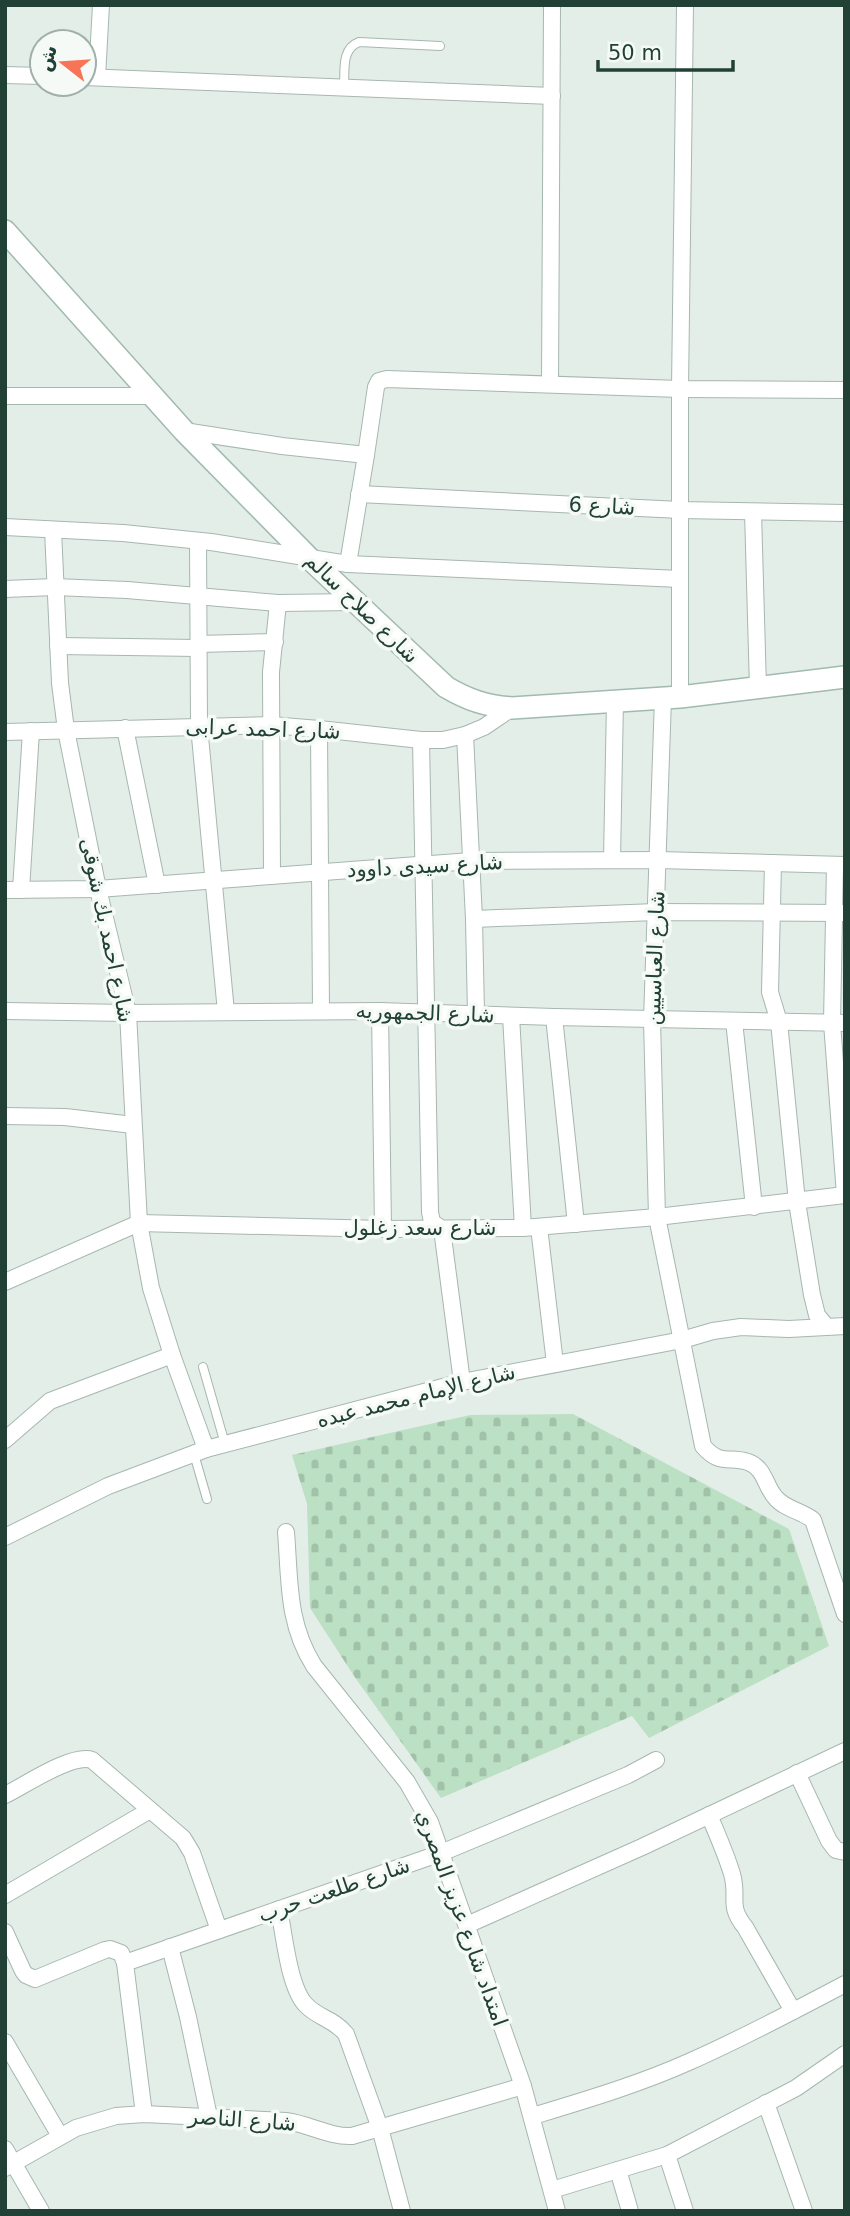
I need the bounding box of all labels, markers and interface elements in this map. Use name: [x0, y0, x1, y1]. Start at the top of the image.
north arrow: [28, 28, 98, 98]
scale bar: [598, 28, 733, 72]
text: 50 m: [608, 41, 662, 65]
text: ش: [32, 42, 62, 74]
street label: شارع 6: [568, 492, 636, 520]
street label: شارع صلاح سالم: [300, 548, 424, 669]
street label: شارع احمد عرابى: [185, 714, 341, 744]
street label: شارع احمد بك شوقى: [76, 835, 138, 1025]
street label: شارع سيدى داوود: [346, 850, 504, 882]
street label: شارع العباسيين: [641, 890, 669, 1026]
street label: شارع الجمهوريه: [355, 999, 495, 1027]
street label: شارع سعد زغلول: [344, 1216, 496, 1240]
street label: شارع الإمام محمد عبده: [314, 1360, 518, 1432]
street label: امتداد شارع عزيز المصري: [412, 1807, 512, 2029]
street label: شارع طلعت حرب: [255, 1853, 413, 1927]
street label: شارع الناصر: [186, 2104, 297, 2136]

